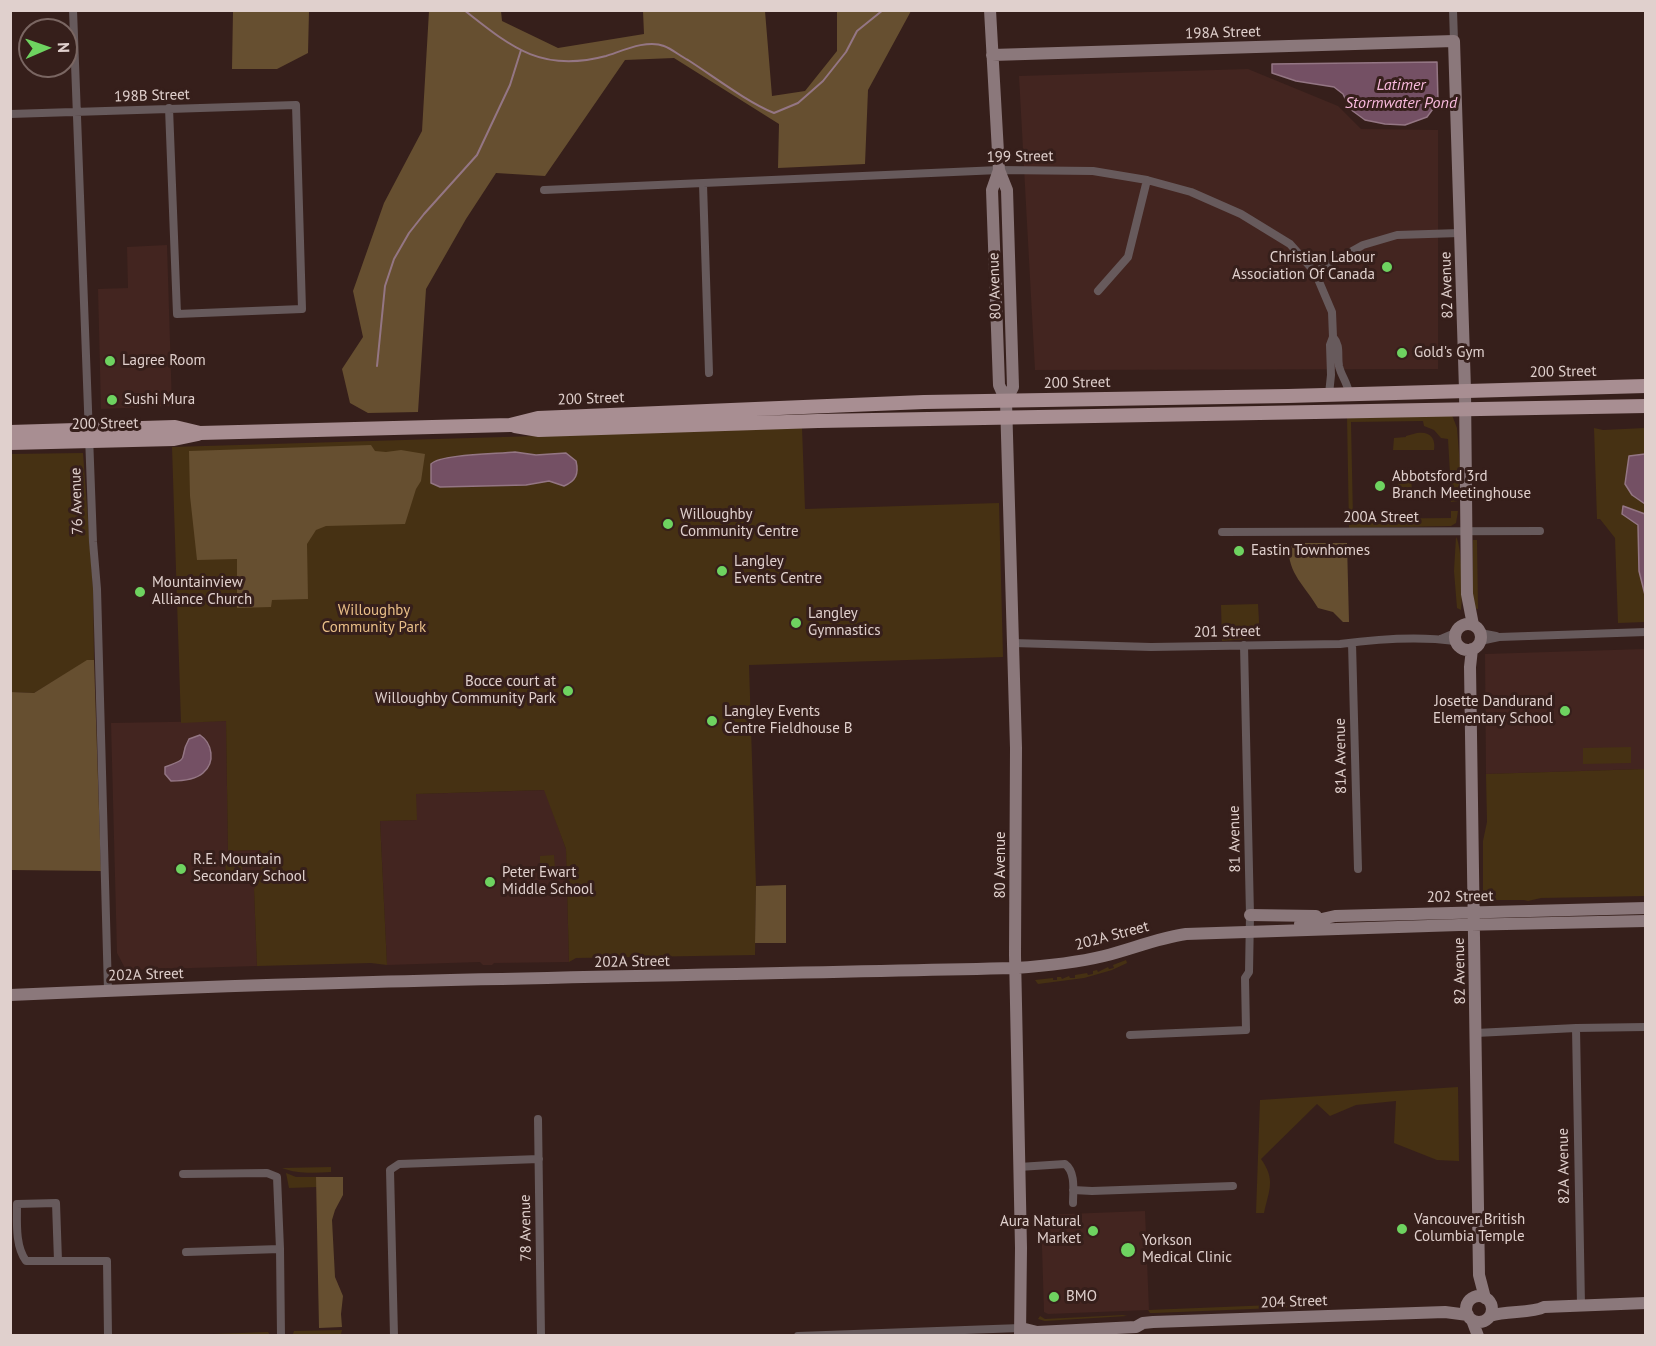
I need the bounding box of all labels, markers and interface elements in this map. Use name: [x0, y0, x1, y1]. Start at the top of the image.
north arrow: [18, 18, 78, 78]
street label: 198A Street: [1185, 23, 1261, 43]
text: N: [54, 42, 74, 53]
water label: Latimer Stormwater Pond: [1345, 75, 1457, 113]
street label: 198B Street: [114, 86, 190, 106]
street label: 199 Street: [986, 147, 1054, 167]
place label: Christian Labour Association Of Canada: [1232, 249, 1375, 284]
street label: 82 Avenue: [1437, 251, 1457, 319]
street label: 80 Avenue: [985, 252, 1005, 320]
marker: Christian Labour Association Of Canada: [1380, 260, 1394, 274]
place label: Gold's Gym: [1414, 344, 1485, 362]
marker: Gold's Gym: [1395, 346, 1409, 360]
place label: Lagree Room: [122, 352, 206, 370]
marker: Lagree Room: [103, 354, 117, 368]
street label: 200 Street: [1529, 362, 1597, 382]
street label: 200 Street: [1043, 373, 1111, 393]
street label: 200 Street: [557, 389, 625, 409]
place label: Sushi Mura: [124, 391, 195, 409]
marker: Sushi Mura: [105, 393, 119, 407]
street label: 200 Street: [71, 414, 139, 434]
street label: 76 Avenue: [67, 467, 87, 535]
place label: Abbotsford 3rd Branch Meetinghouse: [1392, 468, 1531, 503]
marker: Abbotsford 3rd Branch Meetinghouse: [1373, 479, 1387, 493]
place label: Willoughby Community Centre: [680, 506, 798, 541]
street label: 200A Street: [1343, 509, 1419, 527]
marker: Willoughby Community Centre: [661, 517, 675, 531]
place label: Eastin Townhomes: [1251, 542, 1370, 560]
marker: Eastin Townhomes: [1232, 544, 1246, 558]
place label: Langley Events Centre: [734, 553, 822, 588]
marker: Langley Events Centre: [715, 564, 729, 578]
place label: Mountainview Alliance Church: [152, 574, 252, 609]
marker: Mountainview Alliance Church: [133, 585, 147, 599]
park label: Willoughby Community Park: [322, 602, 426, 637]
place label: Langley Gymnastics: [808, 605, 880, 640]
marker: Langley Gymnastics: [789, 616, 803, 630]
street label: 201 Street: [1193, 622, 1261, 642]
place label: Bocce court at Willoughby Community Park: [375, 673, 556, 708]
marker: Bocce court at Willoughby Community Park: [561, 684, 575, 698]
place label: Josette Dandurand Elementary School: [1433, 693, 1553, 728]
place label: Langley Events Centre Fieldhouse B: [724, 703, 853, 738]
marker: Josette Dandurand Elementary School: [1558, 704, 1572, 718]
marker: Langley Events Centre Fieldhouse B: [705, 714, 719, 728]
street label: 81A Avenue: [1331, 718, 1351, 794]
street label: 81 Avenue: [1225, 805, 1245, 873]
street label: 80 Avenue: [992, 831, 1010, 899]
place label: R.E. Mountain Secondary School: [193, 851, 306, 886]
marker: R.E. Mountain Secondary School: [174, 862, 188, 876]
place label: Peter Ewart Middle School: [502, 864, 593, 899]
marker: Peter Ewart Middle School: [483, 875, 497, 889]
street label: 202 Street: [1426, 887, 1494, 907]
street label: 202A Street: [1073, 918, 1151, 954]
street label: 82 Avenue: [1450, 937, 1470, 1005]
street label: 202A Street: [594, 952, 670, 972]
street label: 202A Street: [108, 965, 184, 985]
street label: 82A Avenue: [1554, 1128, 1574, 1204]
street label: 78 Avenue: [516, 1194, 536, 1262]
place label: Vancouver British Columbia Temple: [1414, 1211, 1525, 1246]
place label: Aura Natural Market: [1000, 1213, 1081, 1248]
marker: Vancouver British Columbia Temple: [1395, 1222, 1409, 1236]
marker: Aura Natural Market: [1086, 1224, 1100, 1238]
place label: Yorkson Medical Clinic: [1142, 1232, 1232, 1267]
marker: Yorkson Medical Clinic: [1119, 1241, 1137, 1259]
place label: BMO: [1066, 1288, 1097, 1306]
marker: BMO: [1047, 1290, 1061, 1304]
street label: 204 Street: [1260, 1292, 1328, 1312]

